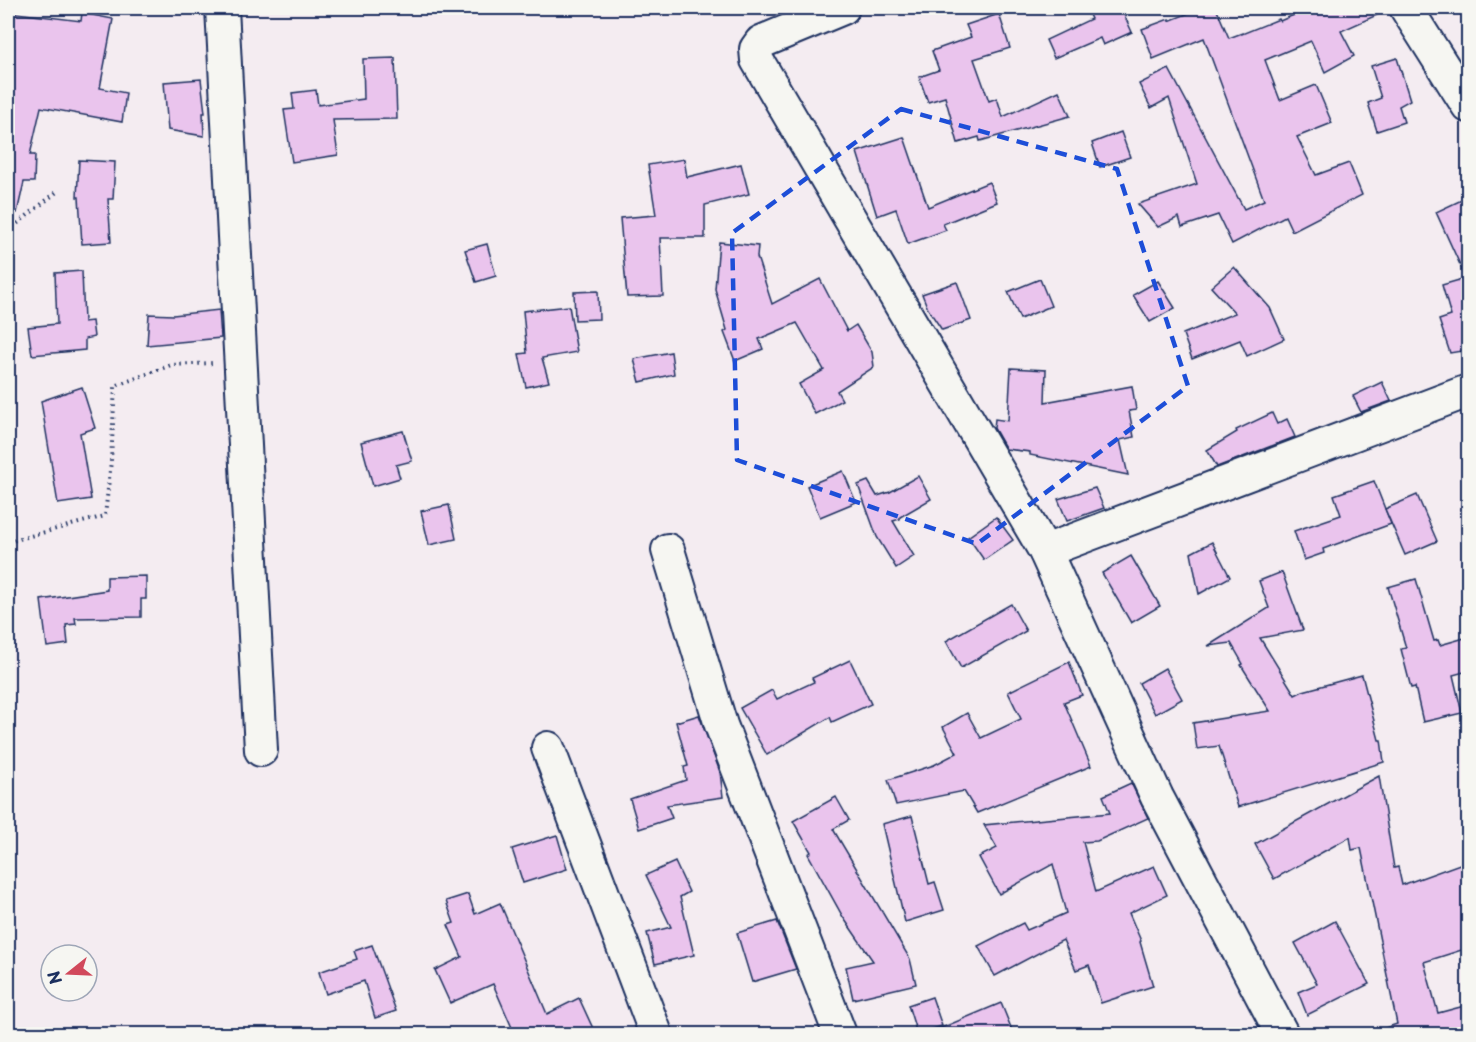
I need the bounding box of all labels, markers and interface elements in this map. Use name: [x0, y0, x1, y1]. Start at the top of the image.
north arrow: [39, 943, 99, 1003]
text: N: [40, 968, 67, 988]

